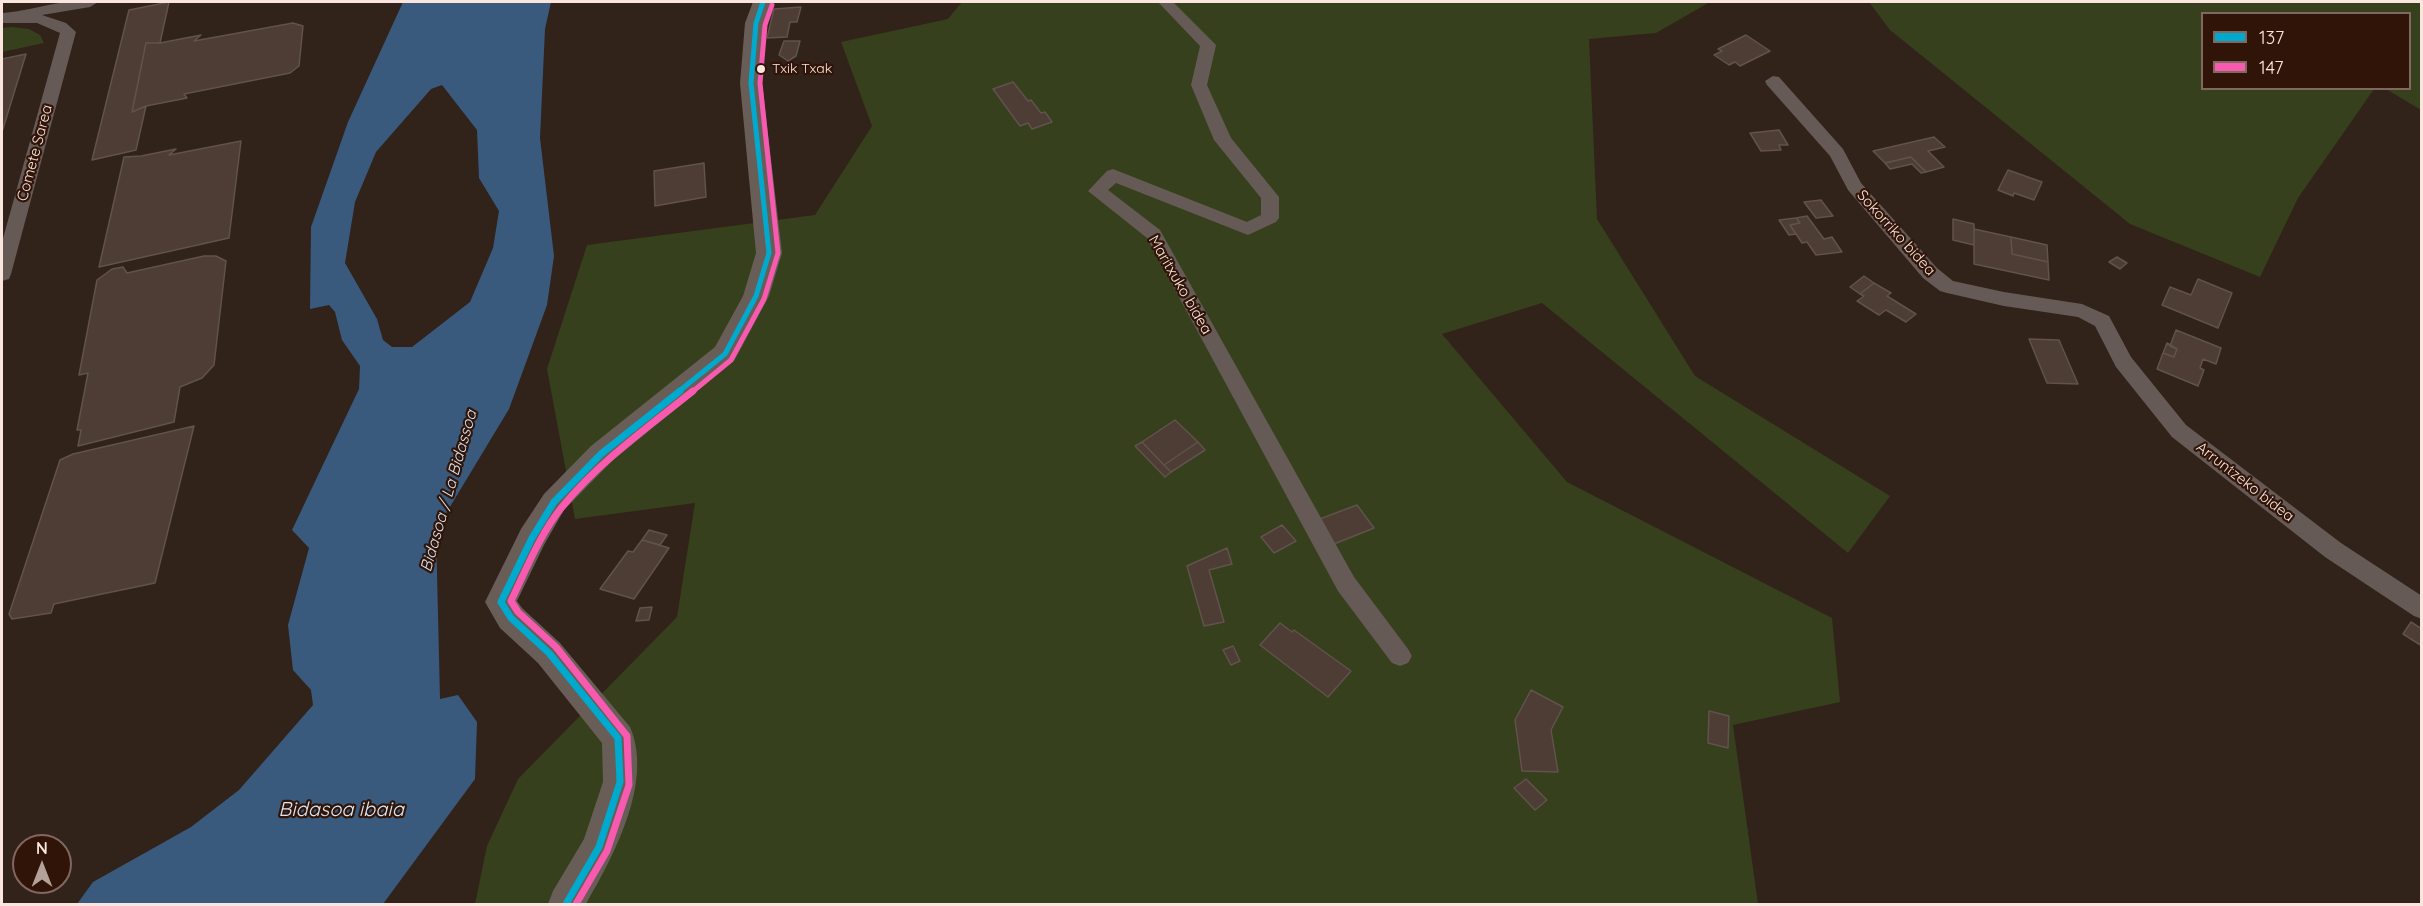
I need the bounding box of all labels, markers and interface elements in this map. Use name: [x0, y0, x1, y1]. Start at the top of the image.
legend: [2201, 12, 2411, 90]
text: 137: [2259, 26, 2284, 49]
text: 147: [2259, 56, 2284, 79]
place label: Txik Txak: [772, 61, 832, 77]
marker: Txik Txak: [755, 63, 767, 75]
street label: Comete Sarea: [13, 103, 57, 203]
street label: Sokorriko bidea: [1853, 187, 1939, 279]
street label: Maritxuko bidea: [1144, 232, 1216, 338]
water label: Bidasoa / La Bidassoa: [417, 408, 481, 574]
street label: Arruntzeko bidea: [2193, 438, 2297, 526]
water label: Bidasoa ibaia: [278, 798, 404, 822]
north arrow: [12, 834, 72, 894]
text: N: [36, 838, 48, 858]

